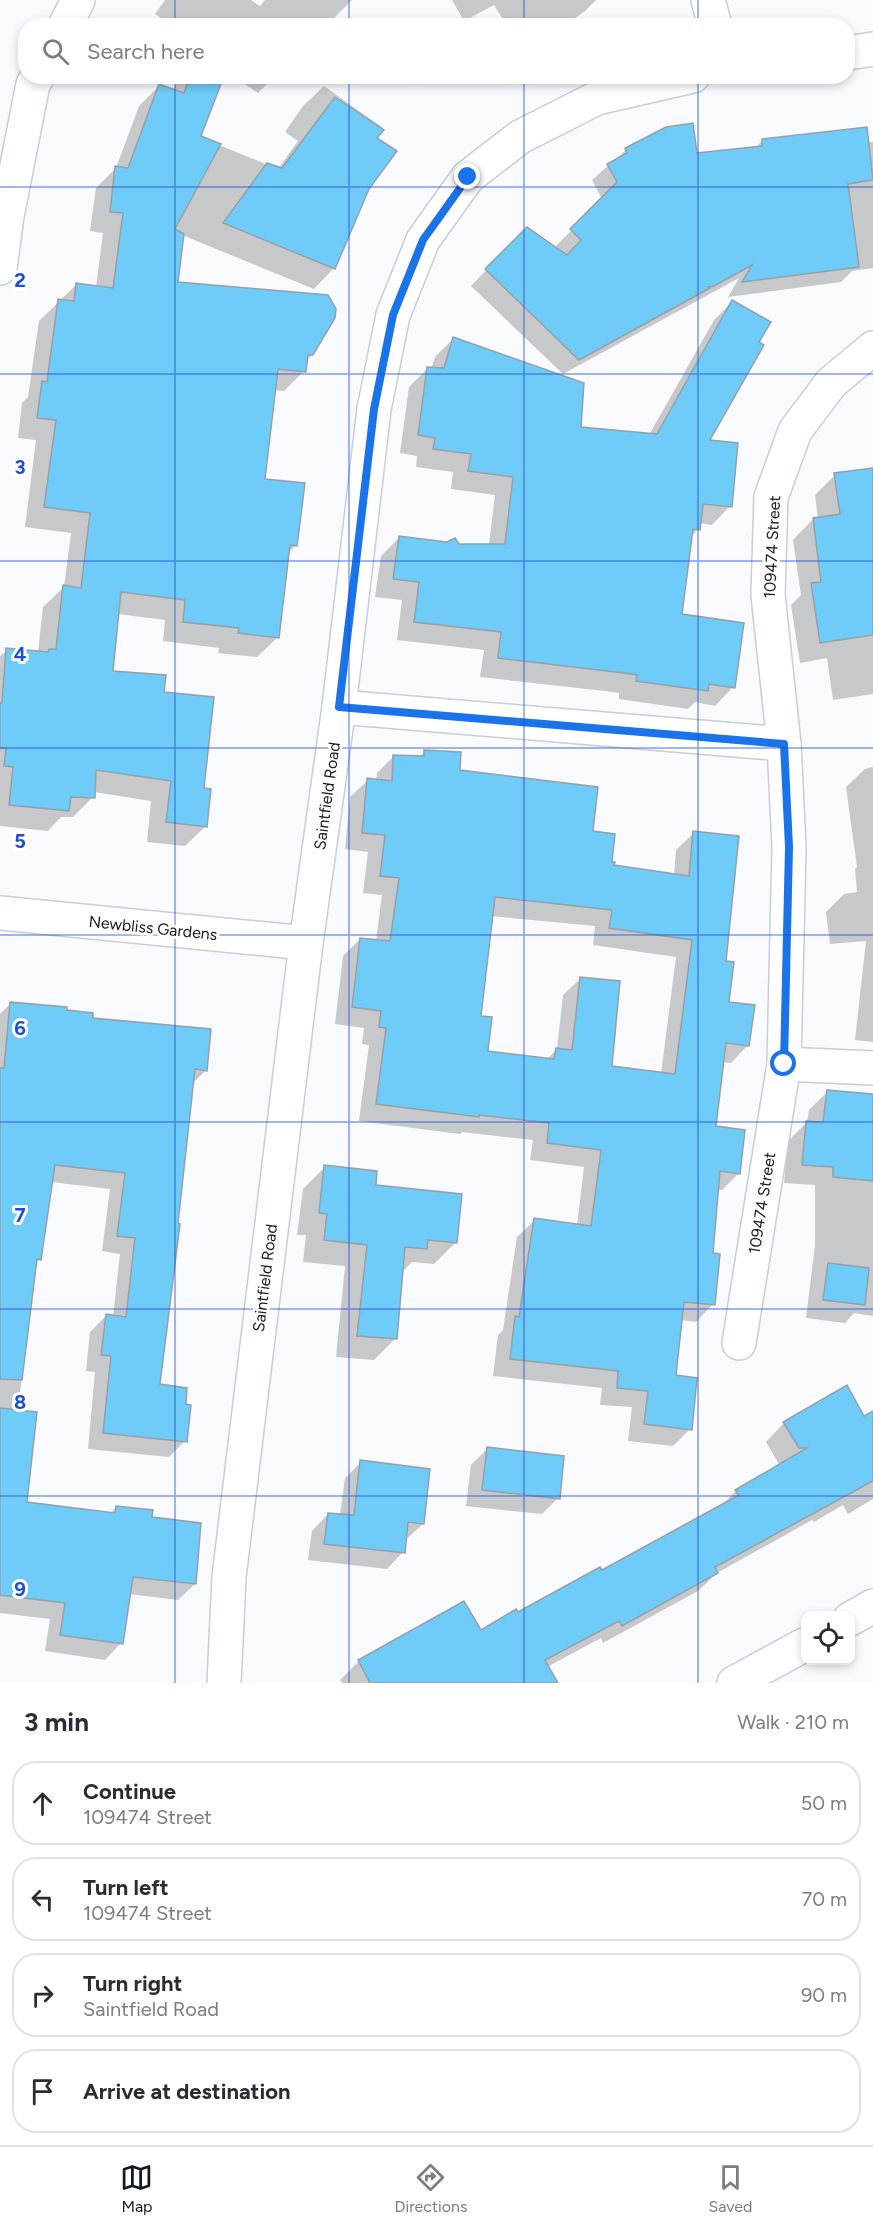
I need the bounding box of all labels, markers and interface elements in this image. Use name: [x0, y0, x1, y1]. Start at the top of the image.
search box: [18, 18, 855, 84]
icon: search: [39, 35, 72, 68]
text: Search here: [87, 38, 205, 65]
route end: [454, 163, 480, 189]
text: 2: [14, 268, 26, 292]
text: 3: [14, 455, 26, 479]
street label: 109474 Street: [760, 495, 784, 599]
text: 4: [14, 642, 27, 666]
street label: Saintfield Road: [310, 741, 344, 851]
text: 5: [14, 829, 26, 853]
street label: Newbliss Gardens: [88, 912, 218, 944]
text: 6: [14, 1016, 26, 1040]
route start: [770, 1050, 796, 1076]
street label: 109474 Street: [745, 1151, 779, 1255]
text: 7: [14, 1203, 26, 1227]
street label: Saintfield Road: [249, 1223, 281, 1333]
text: 8: [14, 1390, 26, 1414]
text: 9: [14, 1577, 26, 1601]
map controls: [801, 1611, 855, 1665]
button: locate: [801, 1611, 855, 1665]
text: 3 min: [24, 1706, 89, 1738]
text: Walk · 210 m: [737, 1710, 849, 1734]
text: Continue: [83, 1778, 176, 1805]
icon: ahead: [26, 1787, 59, 1820]
text: 50 m: [801, 1791, 847, 1815]
text: 109474 Street: [83, 1805, 212, 1829]
text: Turn left: [83, 1874, 169, 1901]
icon: left: [26, 1883, 59, 1916]
text: 70 m: [801, 1887, 847, 1911]
text: 109474 Street: [83, 1901, 212, 1925]
text: Turn right: [83, 1970, 182, 1997]
icon: right: [26, 1979, 59, 2012]
text: 90 m: [801, 1983, 847, 2007]
text: Saintfield Road: [83, 1997, 219, 2021]
icon: arrive: [26, 2075, 59, 2108]
text: Arrive at destination: [83, 2078, 291, 2105]
tab: Map: [120, 2161, 153, 2216]
tab: Directions: [394, 2161, 467, 2216]
tab: Saved: [708, 2161, 753, 2216]

